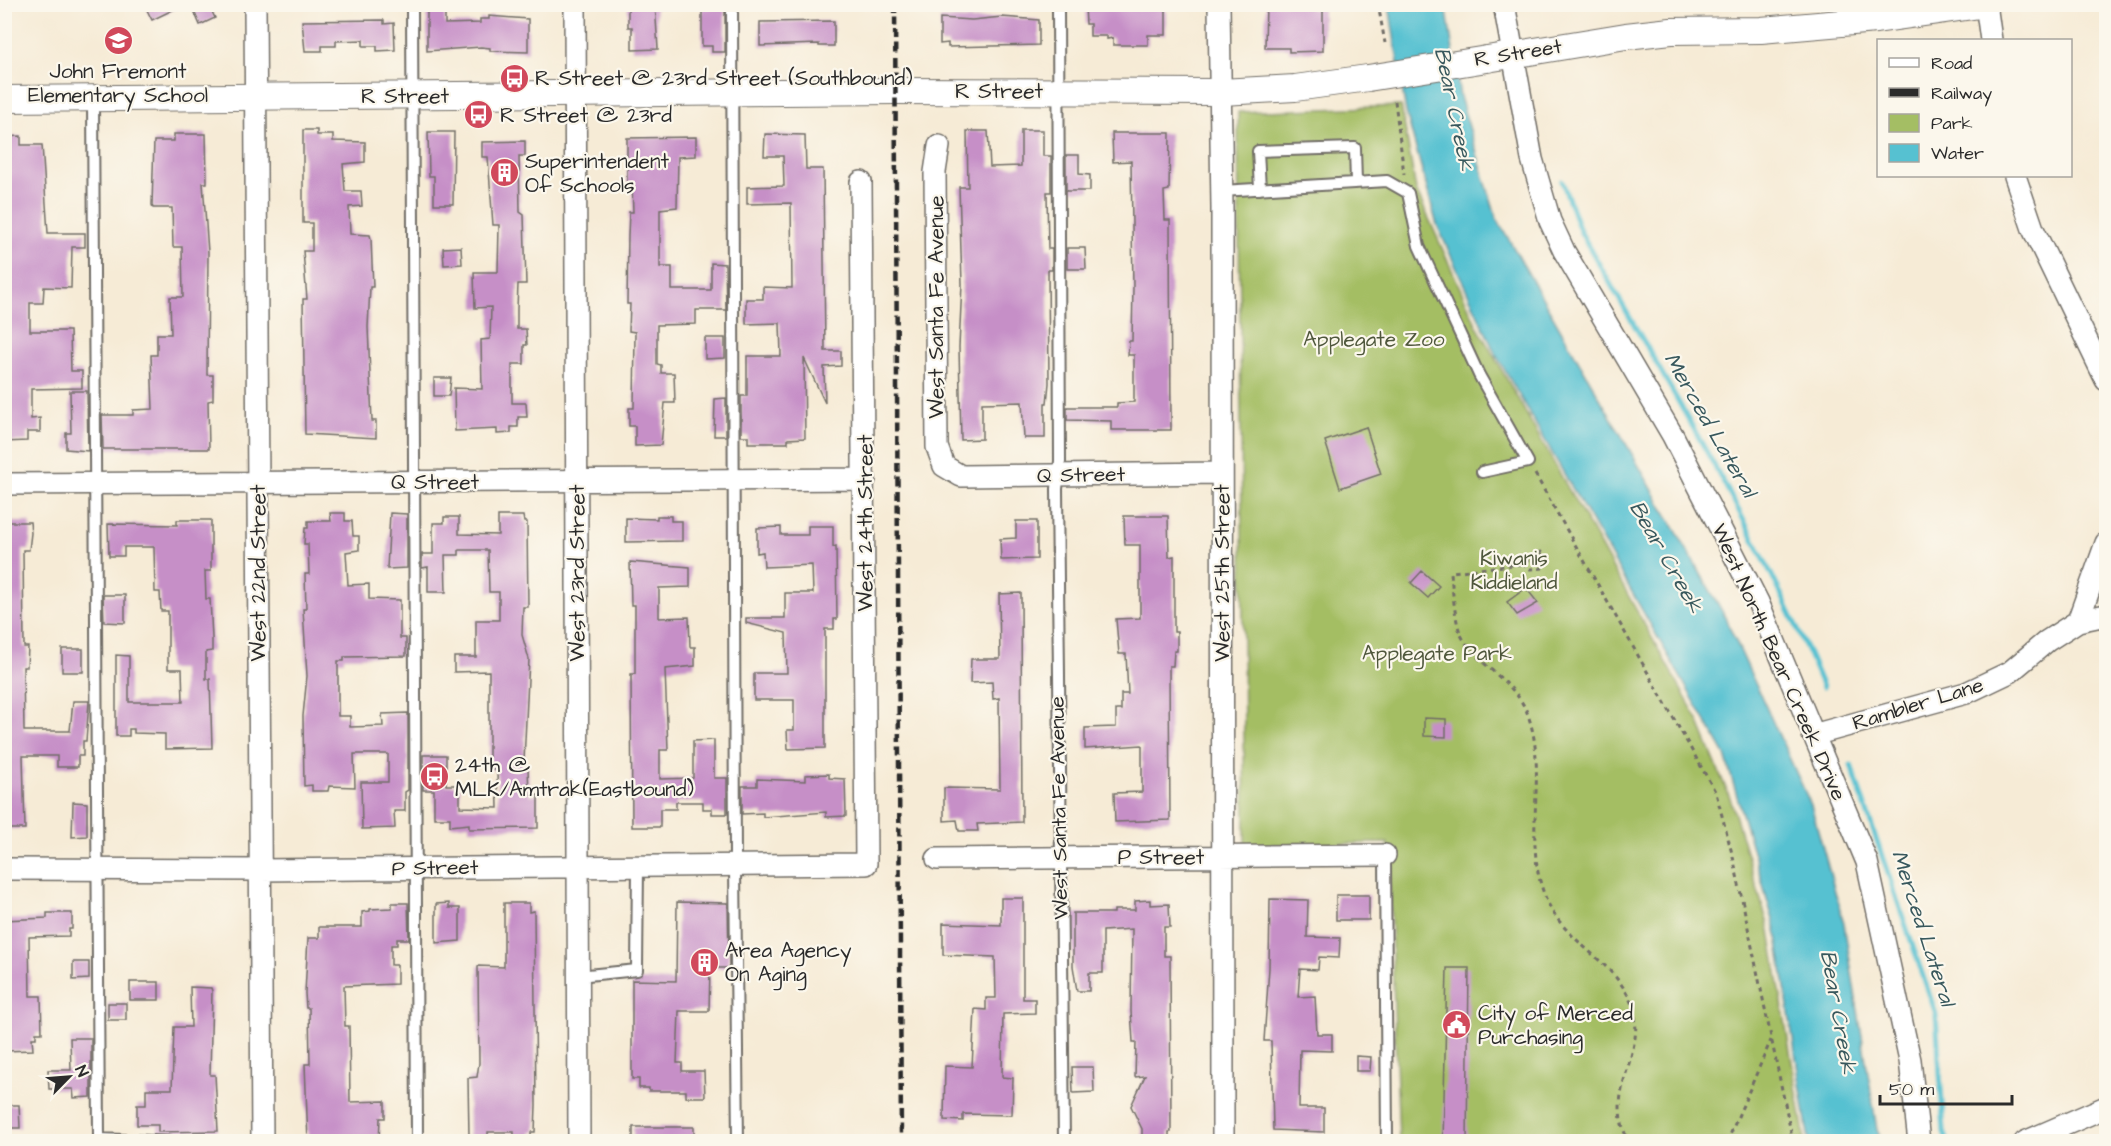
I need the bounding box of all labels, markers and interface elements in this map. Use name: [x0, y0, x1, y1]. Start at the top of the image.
school or university icon: John Fremont Elementary School: [102, 24, 134, 56]
street label: R Street: [1472, 32, 1564, 74]
legend: [1877, 39, 2072, 177]
water label: Bear Creek: [1426, 45, 1482, 174]
text: Road: [1931, 51, 1972, 76]
place label: John Fremont Elementary School: [28, 57, 208, 112]
bus stop icon: R Street @ 23rd Street (Southbound): [498, 62, 530, 94]
place label: R Street @ 23rd Street (Southbound): [535, 64, 913, 93]
street label: R Street: [955, 77, 1044, 106]
text: Railway: [1931, 81, 1992, 107]
street label: R Street: [361, 82, 450, 111]
bus stop icon: R Street @ 23rd: [463, 99, 495, 131]
place label: R Street @ 23rd: [500, 101, 672, 130]
text: Park: [1931, 111, 1973, 136]
text: Water: [1931, 141, 1984, 166]
place label: Superintendent Of Schools: [525, 147, 669, 200]
building icon: Superintendent Of Schools: [488, 157, 520, 189]
street label: West Santa Fe Avenue: [922, 195, 951, 419]
park label: Applegate Zoo: [1303, 325, 1445, 356]
water label: Merced Lateral: [1656, 347, 1765, 505]
street label: West 24th Street: [851, 434, 880, 611]
street label: Q Street: [1037, 460, 1126, 490]
street label: Q Street: [391, 468, 480, 497]
street label: West 22nd Street: [244, 484, 273, 662]
street label: West 23rd Street: [563, 484, 592, 661]
street label: West 25th Street: [1208, 484, 1237, 662]
water label: Bear Creek: [1621, 495, 1711, 619]
street label: West North Bear Creek Drive: [1705, 519, 1853, 805]
park label: Kiwanis Kiddieland: [1470, 544, 1558, 597]
park label: Applegate Park: [1362, 639, 1512, 670]
street label: Rambler Lane: [1849, 670, 1987, 738]
street label: West Santa Fe Avenue: [1043, 696, 1075, 920]
place label: 24th @ MLK/Amtrak(Eastbound): [455, 751, 694, 804]
bus stop icon: 24th @ MLK/Amtrak(Eastbound): [418, 761, 450, 793]
street label: P Street: [1118, 843, 1205, 872]
water label: Merced Lateral: [1883, 846, 1964, 1012]
street label: P Street: [391, 853, 479, 883]
place label: Area Agency On Aging: [725, 936, 852, 991]
building icon: Area Agency On Aging: [688, 946, 720, 978]
water label: Bear Creek: [1812, 948, 1864, 1077]
place label: City of Merced Purchasing: [1478, 999, 1633, 1054]
public building icon: City of Merced Purchasing: [1441, 1009, 1473, 1041]
north arrow: [39, 1047, 99, 1107]
text: N: [70, 1062, 94, 1080]
scale bar: [1880, 1068, 2012, 1106]
text: 50 m: [1889, 1077, 1934, 1102]

